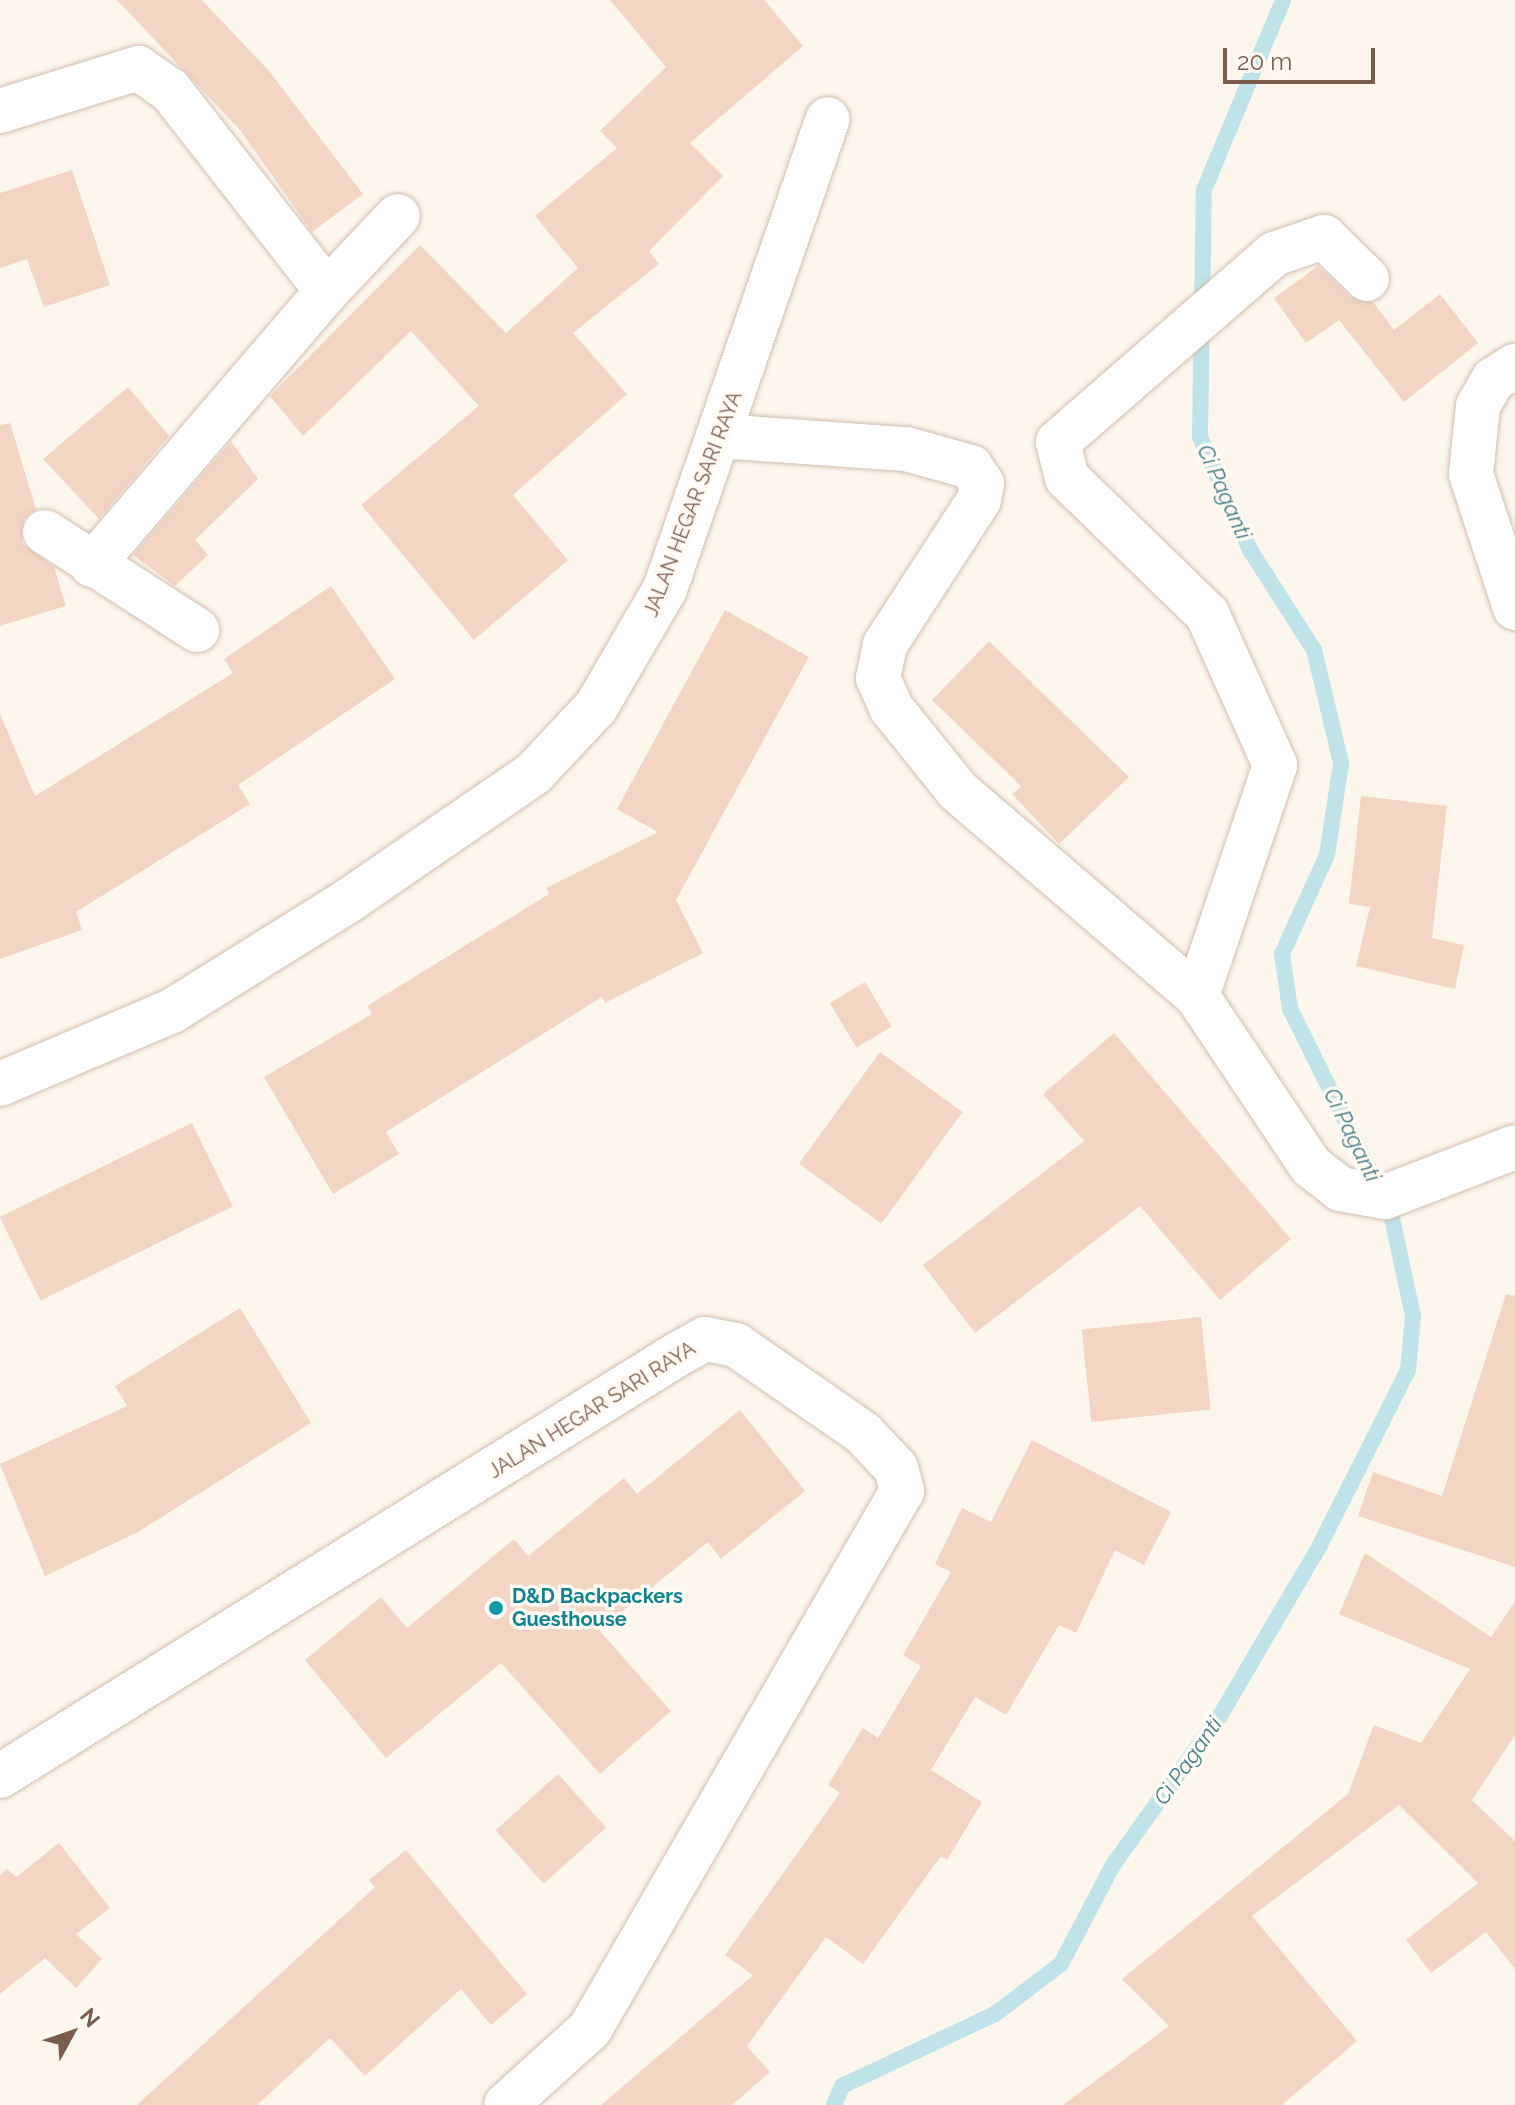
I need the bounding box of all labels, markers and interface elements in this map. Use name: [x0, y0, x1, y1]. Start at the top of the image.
scale bar: [1227, 32, 1379, 82]
text: 20 m: [1237, 47, 1292, 76]
street label: JALAN HEGAR SARI RAYA: [639, 388, 747, 620]
water label: Ci Paganti: [1191, 441, 1257, 543]
water label: Ci Paganti: [1318, 1084, 1386, 1186]
street label: JALAN HEGAR SARI RAYA: [484, 1336, 700, 1484]
place label: D&D Backpackers Guesthouse: [512, 1584, 683, 1631]
marker: D&D Backpackers Guesthouse: [487, 1599, 505, 1617]
water label: Ci Paganti: [1148, 1712, 1228, 1810]
north arrow: [32, 1993, 112, 2073]
text: N: [75, 2003, 106, 2032]

